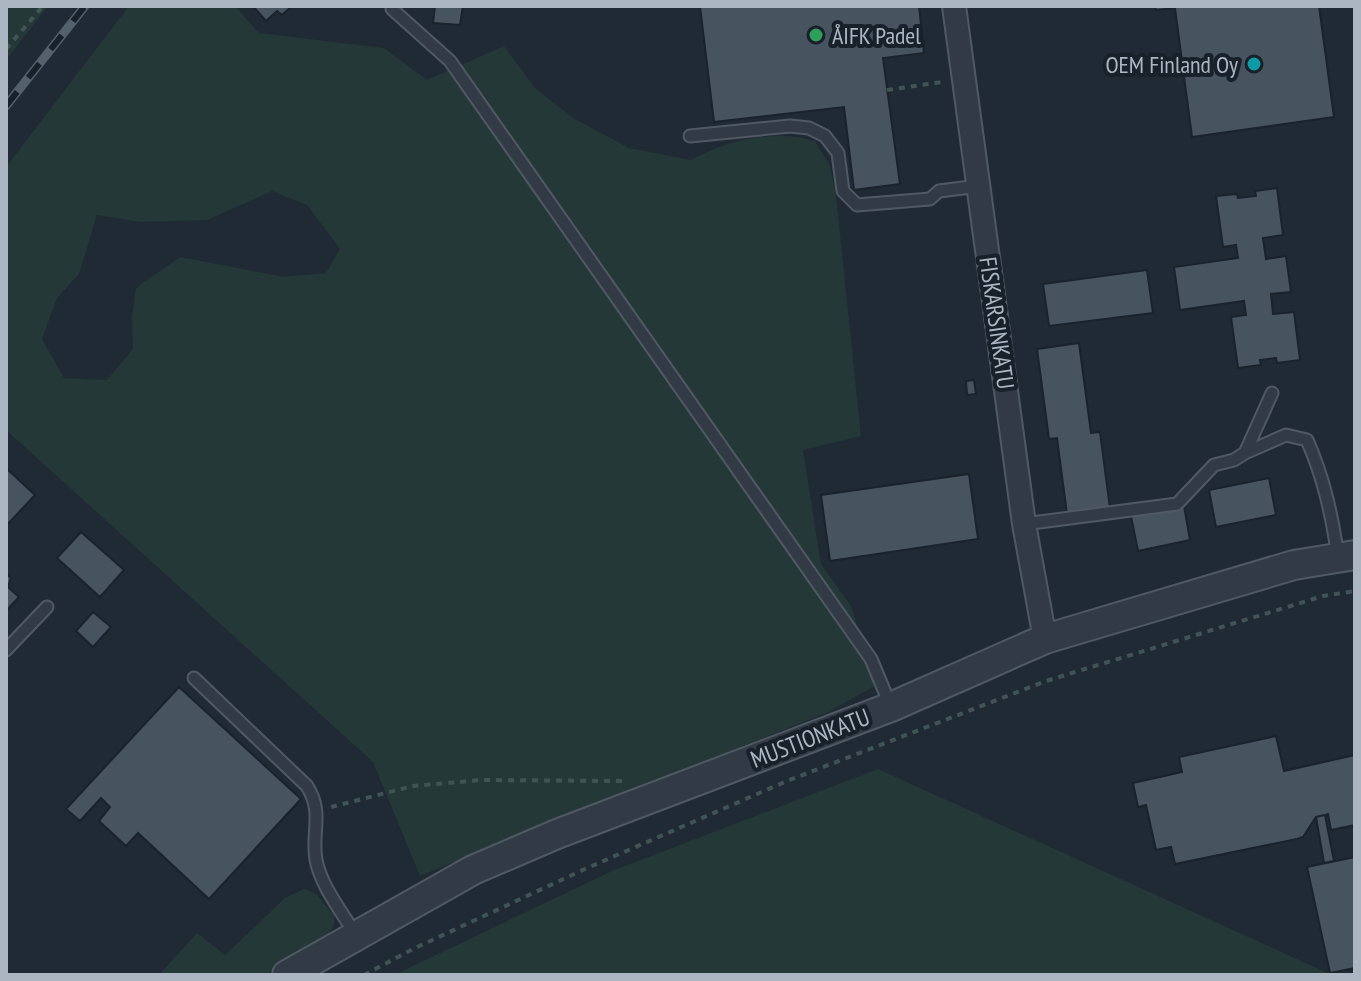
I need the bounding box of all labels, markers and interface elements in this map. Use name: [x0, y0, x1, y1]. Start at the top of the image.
place label: ÅIFK Padel: [832, 20, 921, 51]
marker: ÅIFK Padel: [807, 26, 825, 44]
place label: OEM Finland Oy: [1105, 49, 1238, 80]
marker: OEM Finland Oy: [1245, 55, 1263, 73]
street label: FISKARSINKATU: [972, 255, 1022, 391]
street label: MUSTIONKATU: [746, 701, 874, 775]

